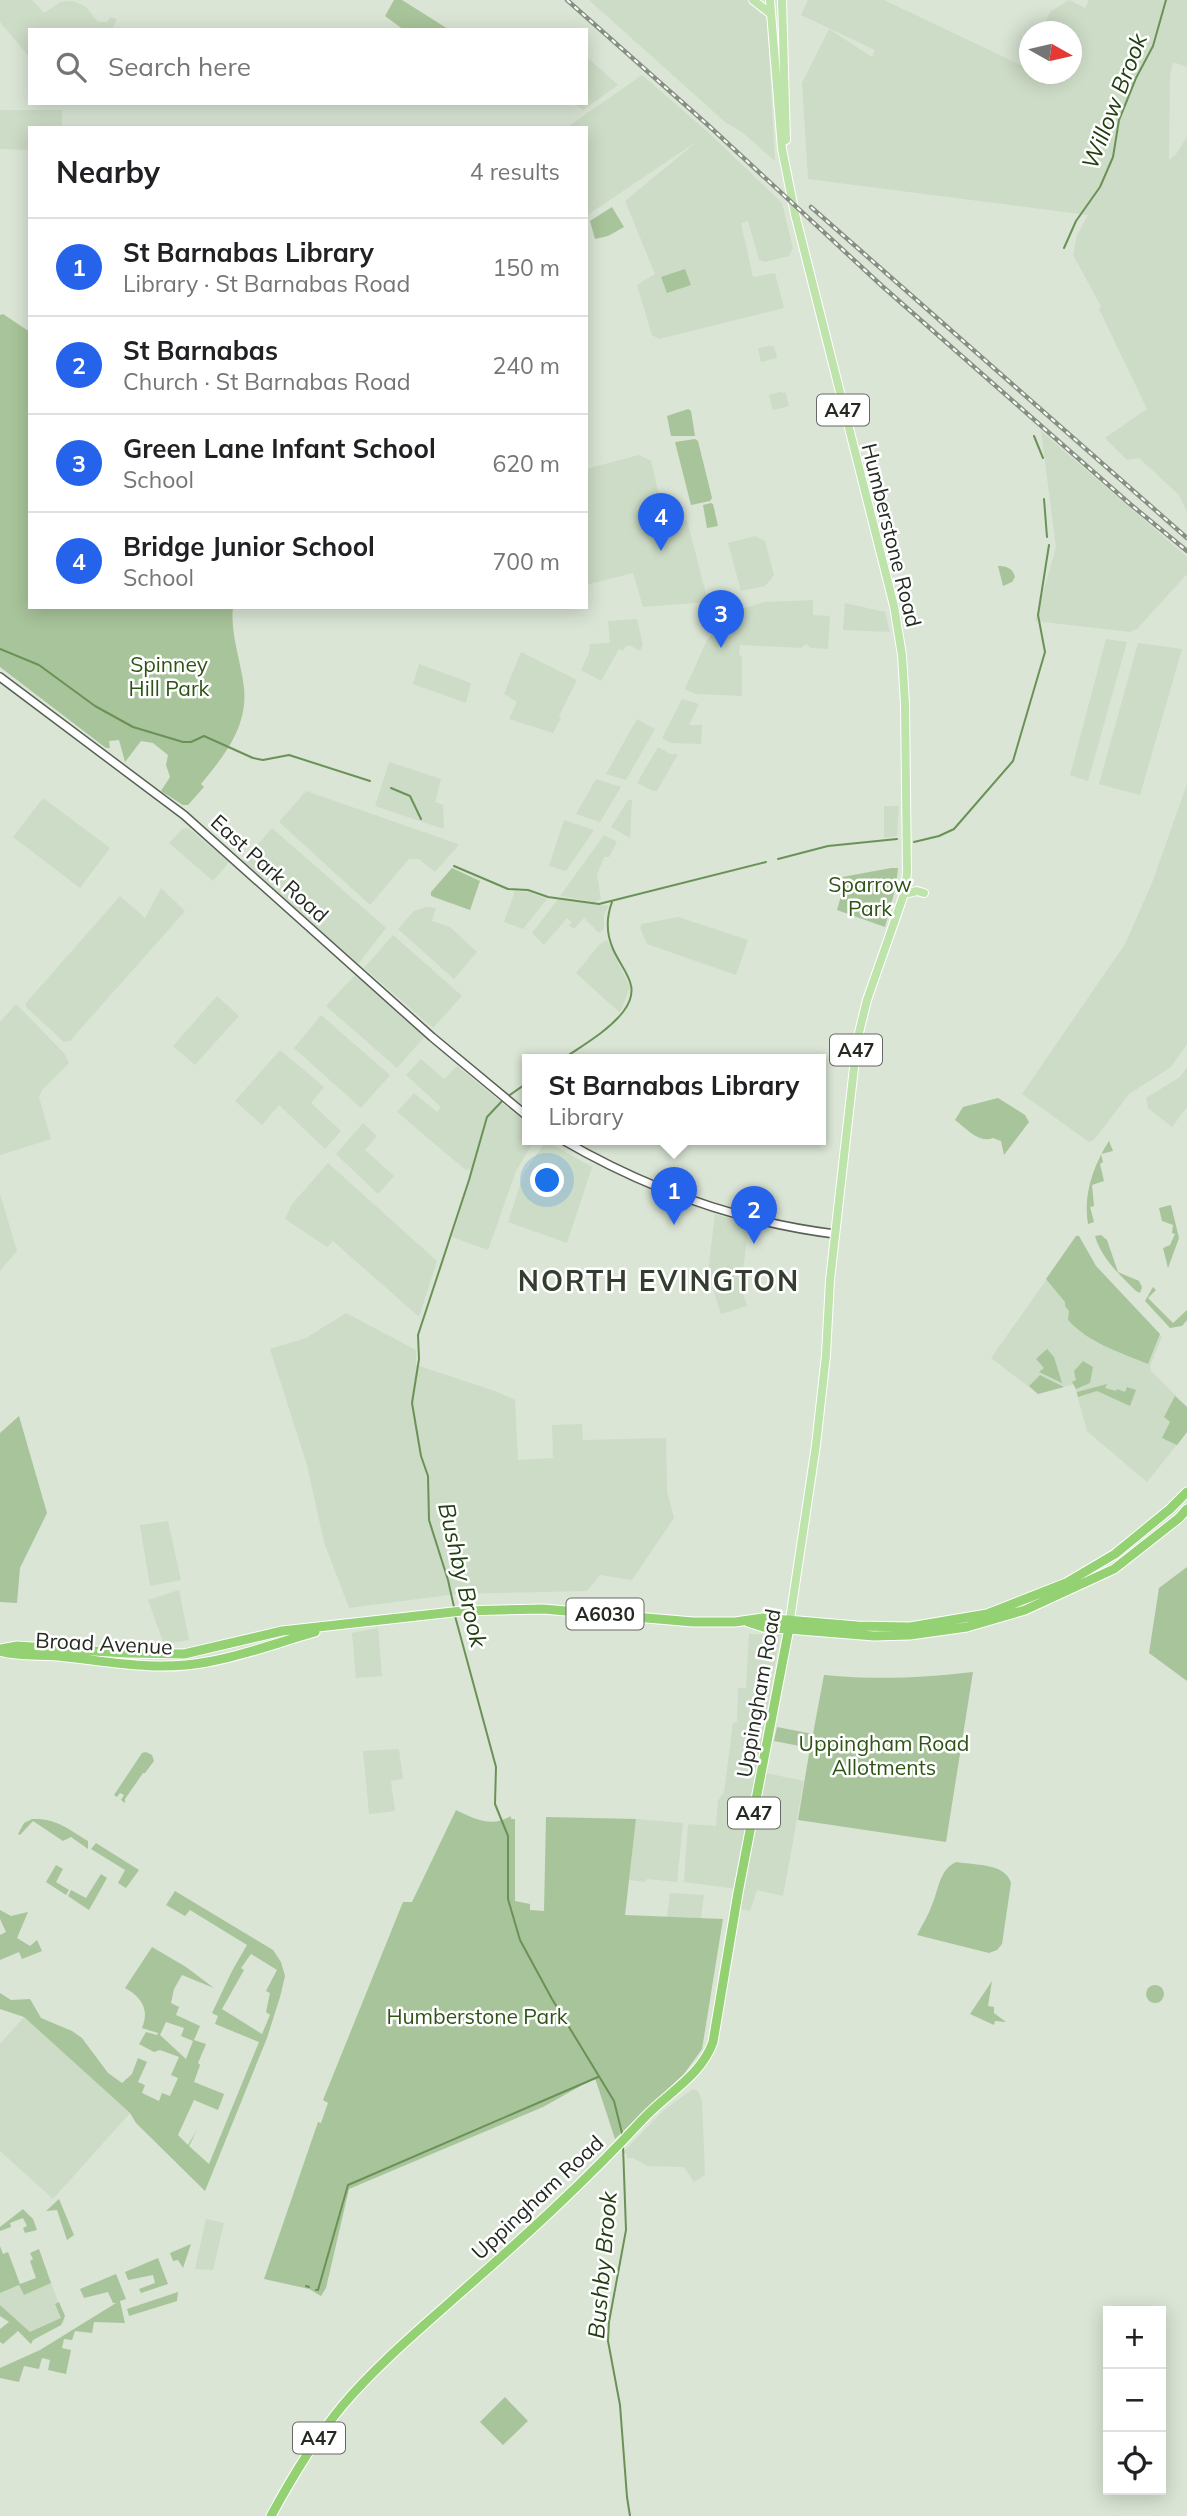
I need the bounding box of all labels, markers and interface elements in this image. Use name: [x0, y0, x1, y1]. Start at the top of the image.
north arrow: [1019, 21, 1082, 84]
search box: [28, 28, 588, 105]
water label: Willow Brook: [1075, 28, 1154, 173]
icon: search: [52, 48, 90, 86]
text: Search here: [108, 50, 251, 83]
text: Nearby: [56, 153, 160, 191]
text: 4 results: [470, 157, 560, 186]
text: St Barnabas Library: [123, 236, 374, 269]
text: 1: [72, 253, 86, 282]
text: 150 m: [492, 253, 560, 282]
text: Library · St Barnabas Road: [123, 269, 410, 298]
text: St Barnabas: [123, 334, 278, 367]
text: 2: [72, 351, 86, 380]
text: 240 m: [492, 351, 560, 380]
text: Church · St Barnabas Road: [123, 367, 411, 396]
road number: A47: [817, 394, 869, 426]
text: Green Lane Infant School: [123, 432, 436, 465]
street label: Humberstone Road: [857, 440, 927, 630]
text: 3: [72, 449, 86, 478]
text: 620 m: [492, 449, 560, 478]
text: School: [123, 465, 194, 494]
pin: 4: [638, 493, 684, 551]
text: Bridge Junior School: [123, 530, 375, 563]
text: 4: [72, 547, 86, 576]
text: 700 m: [492, 547, 560, 576]
text: School: [123, 563, 194, 592]
pin: 3: [698, 590, 744, 648]
park label: Spinney Hill Park: [129, 651, 210, 701]
street label: East Park Road: [206, 808, 334, 928]
park label: Sparrow Park: [828, 871, 912, 921]
road number: A47: [830, 1034, 882, 1066]
popup: [522, 1054, 826, 1145]
text: St Barnabas Library: [549, 1069, 799, 1102]
text: Library: [549, 1102, 624, 1131]
your location: [530, 1163, 564, 1197]
pin: 1: [651, 1167, 697, 1225]
pin: 2: [731, 1186, 777, 1244]
district label: NORTH EVINGTON: [518, 1263, 800, 1298]
water label: Bushby Brook: [432, 1500, 494, 1651]
road number: A6030: [566, 1598, 644, 1630]
street label: Uppingham Road: [730, 1607, 786, 1779]
street label: Broad Avenue: [35, 1626, 173, 1660]
park label: Uppingham Road Allotments: [799, 1730, 969, 1780]
road number: A47: [728, 1798, 780, 1828]
park label: Humberstone Park: [386, 2003, 568, 2029]
street label: Uppingham Road: [466, 2129, 608, 2265]
water label: Bushby Brook: [581, 2189, 623, 2340]
map controls: [1103, 2306, 1166, 2495]
button: +: [1103, 2306, 1166, 2369]
button: −: [1103, 2369, 1166, 2432]
road number: A47: [293, 2422, 345, 2454]
button: locate: [1103, 2432, 1166, 2495]

